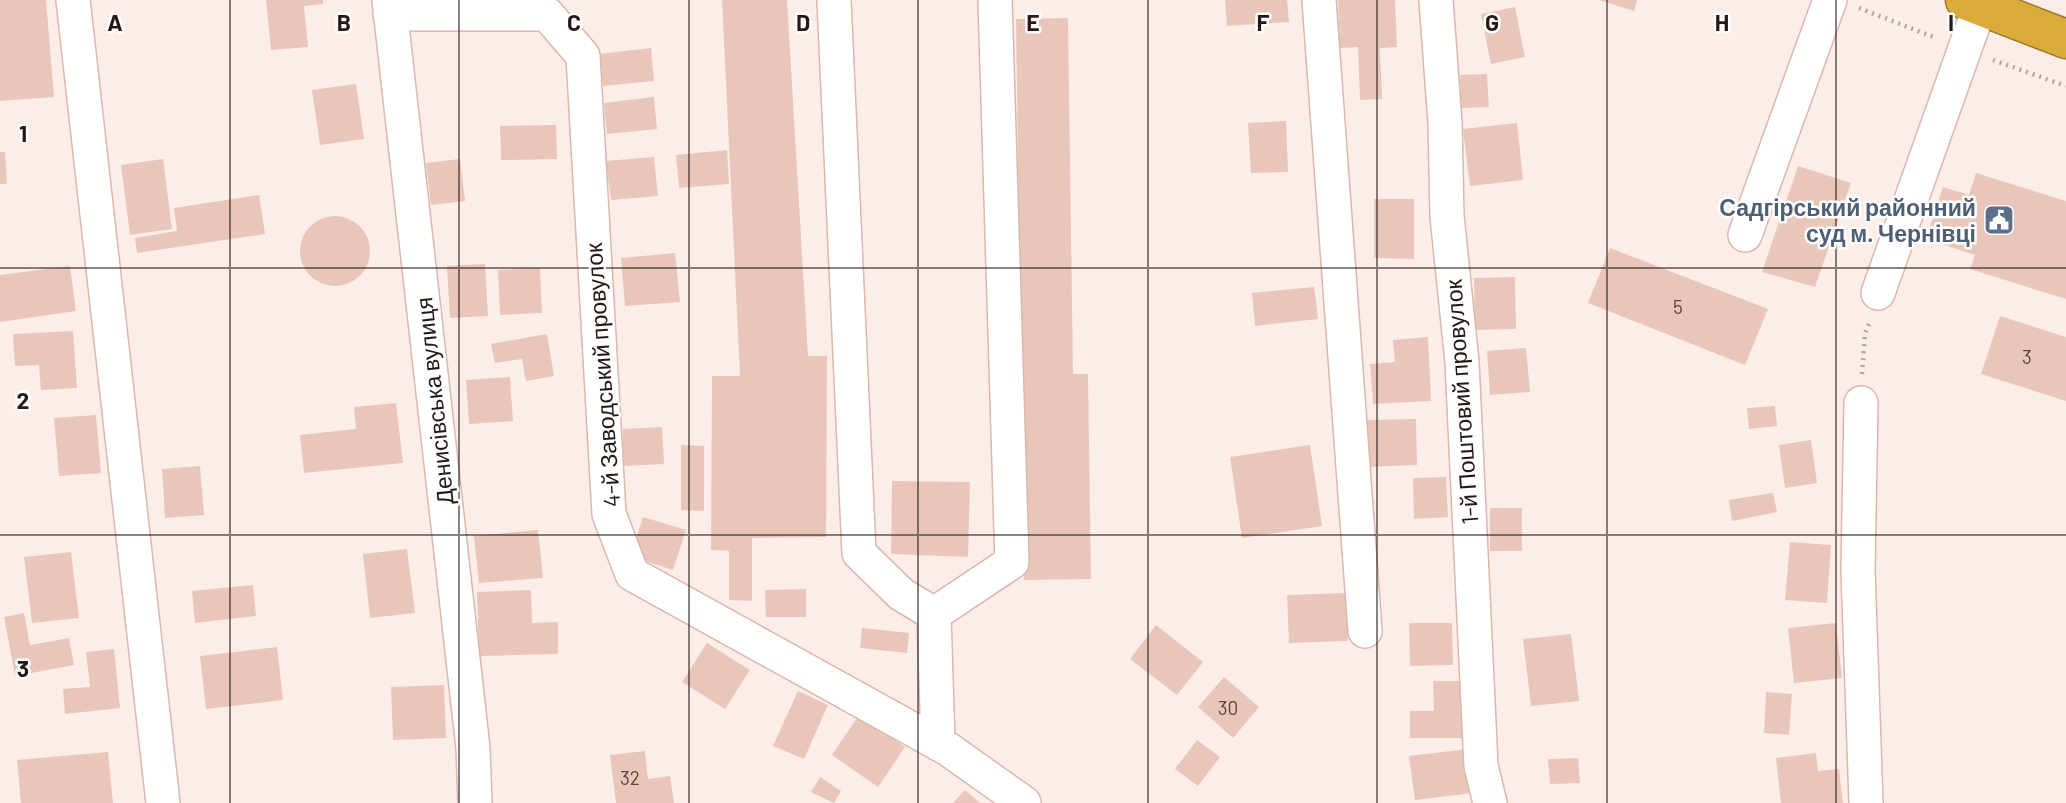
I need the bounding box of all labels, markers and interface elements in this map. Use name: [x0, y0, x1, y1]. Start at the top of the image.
text: A: [107, 8, 123, 36]
text: B: [337, 8, 351, 36]
text: C: [567, 8, 581, 36]
text: D: [796, 8, 810, 36]
text: E: [1026, 8, 1040, 36]
text: F: [1257, 8, 1270, 36]
text: G: [1485, 8, 1499, 36]
text: H: [1715, 8, 1729, 36]
text: I: [1948, 8, 1954, 36]
text: 1: [19, 119, 27, 147]
place label: Садгірський районний суд м. Чернівці: [1719, 193, 1976, 247]
public building icon: Садгірський районний суд м. Чернівці: [1982, 203, 2016, 237]
street label: 4-й Заводський провулок: [579, 241, 625, 508]
street label: 1-й Поштовий провулок: [1438, 278, 1484, 525]
house number: 5: [1673, 295, 1683, 318]
street label: Денисівська вулиця: [409, 296, 459, 506]
house number: 3: [2022, 345, 2032, 368]
text: 2: [17, 386, 29, 414]
text: 3: [17, 654, 29, 682]
house number: 30: [1218, 696, 1238, 719]
house number: 32: [620, 766, 640, 789]

